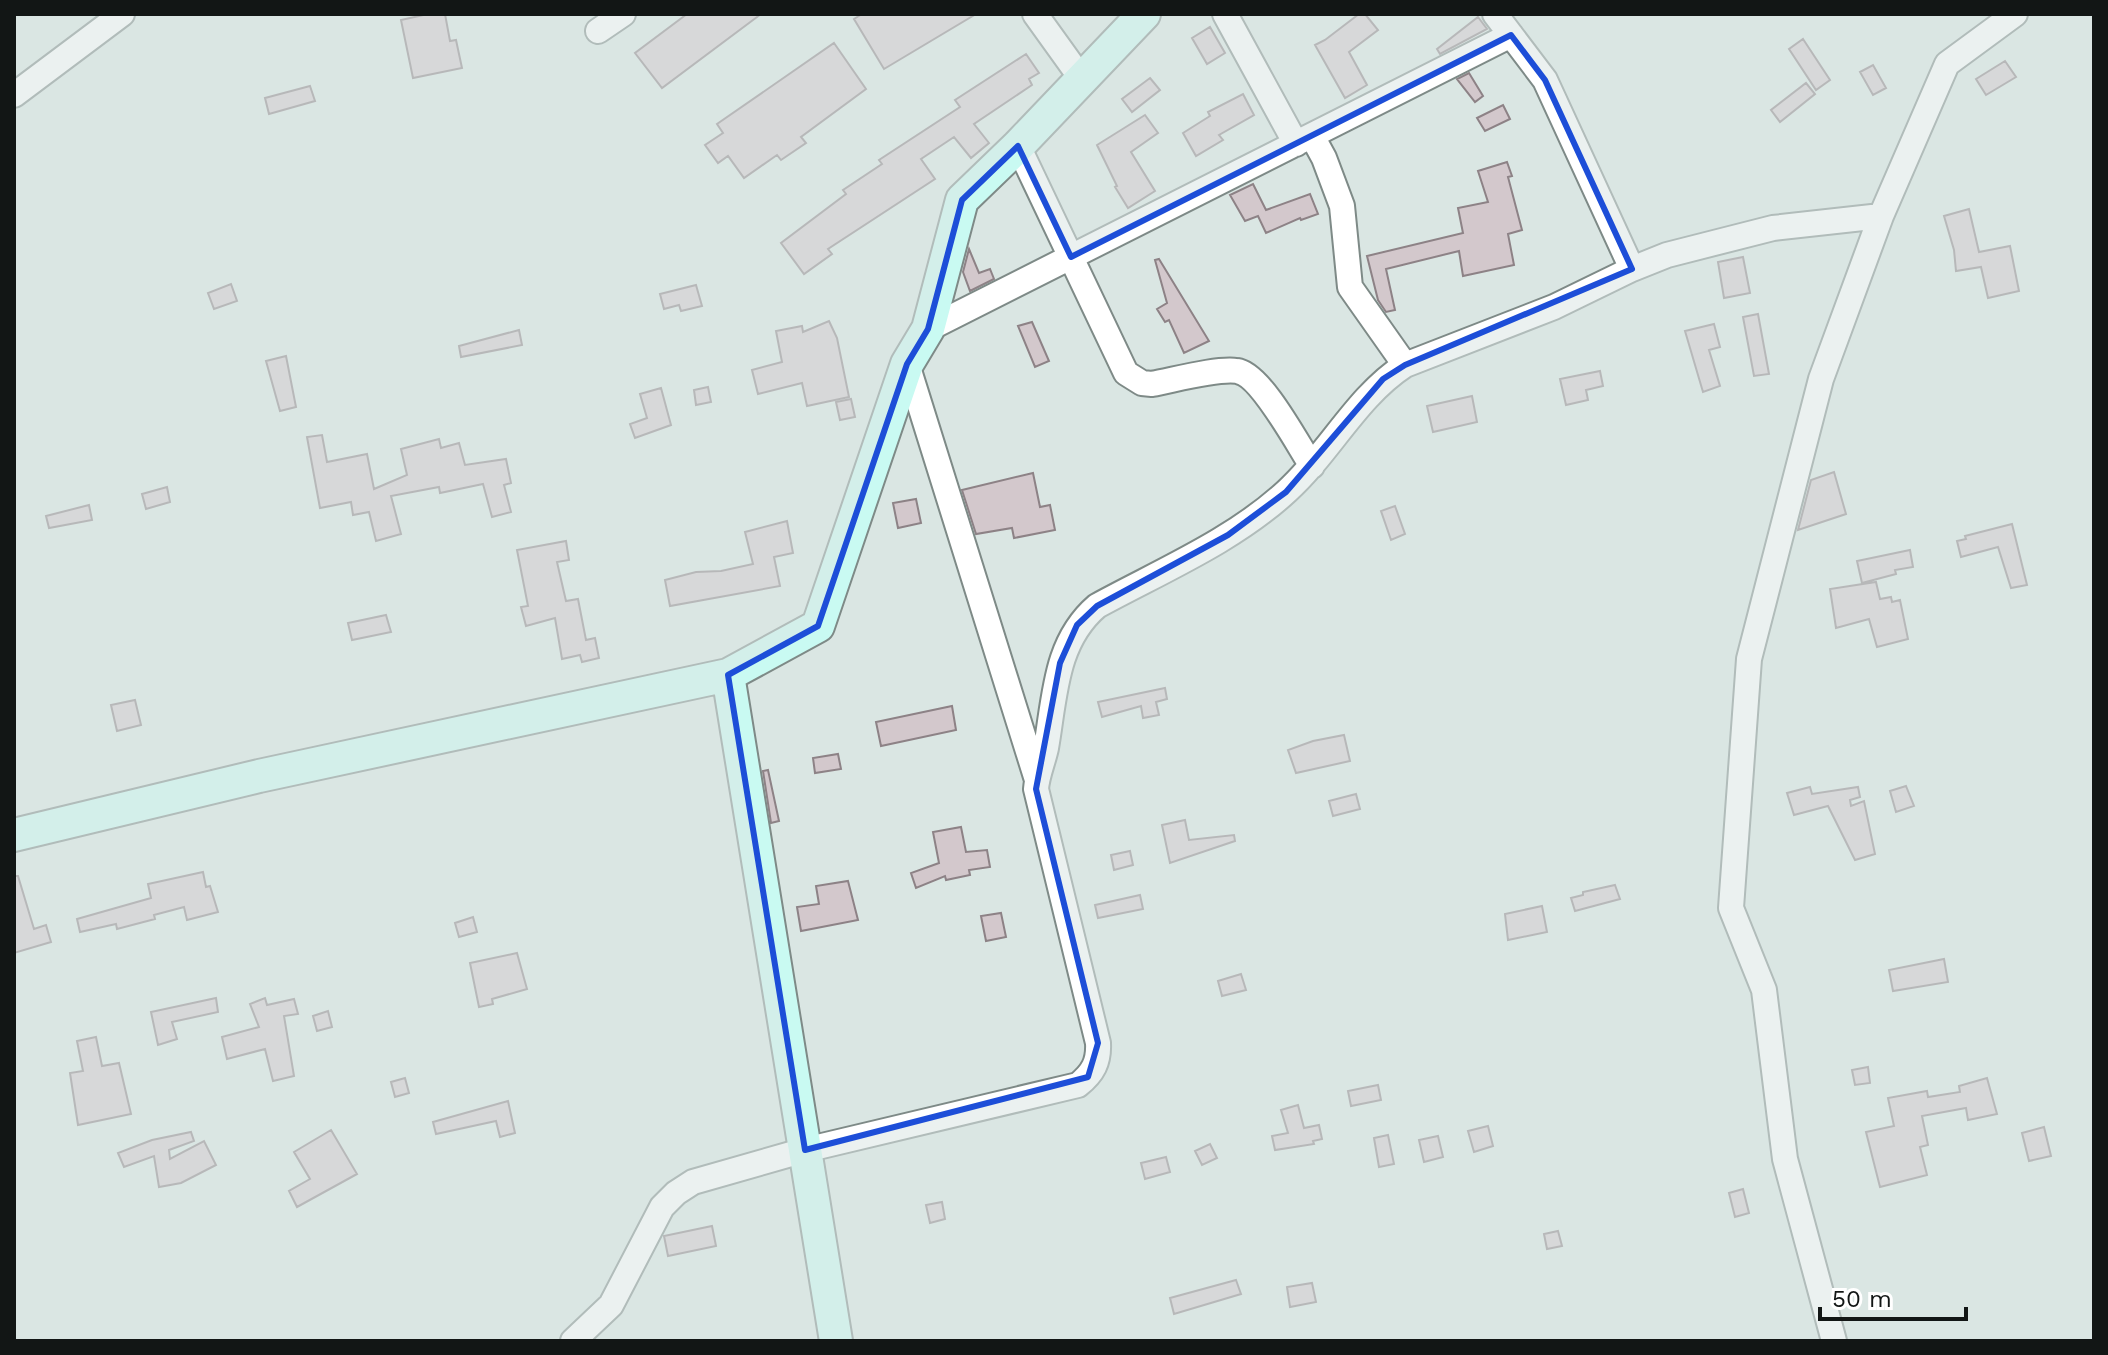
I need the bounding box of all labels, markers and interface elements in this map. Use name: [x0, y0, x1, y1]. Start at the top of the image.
scale bar: [1820, 1271, 1966, 1321]
text: 50 m: [1832, 1285, 1892, 1313]

